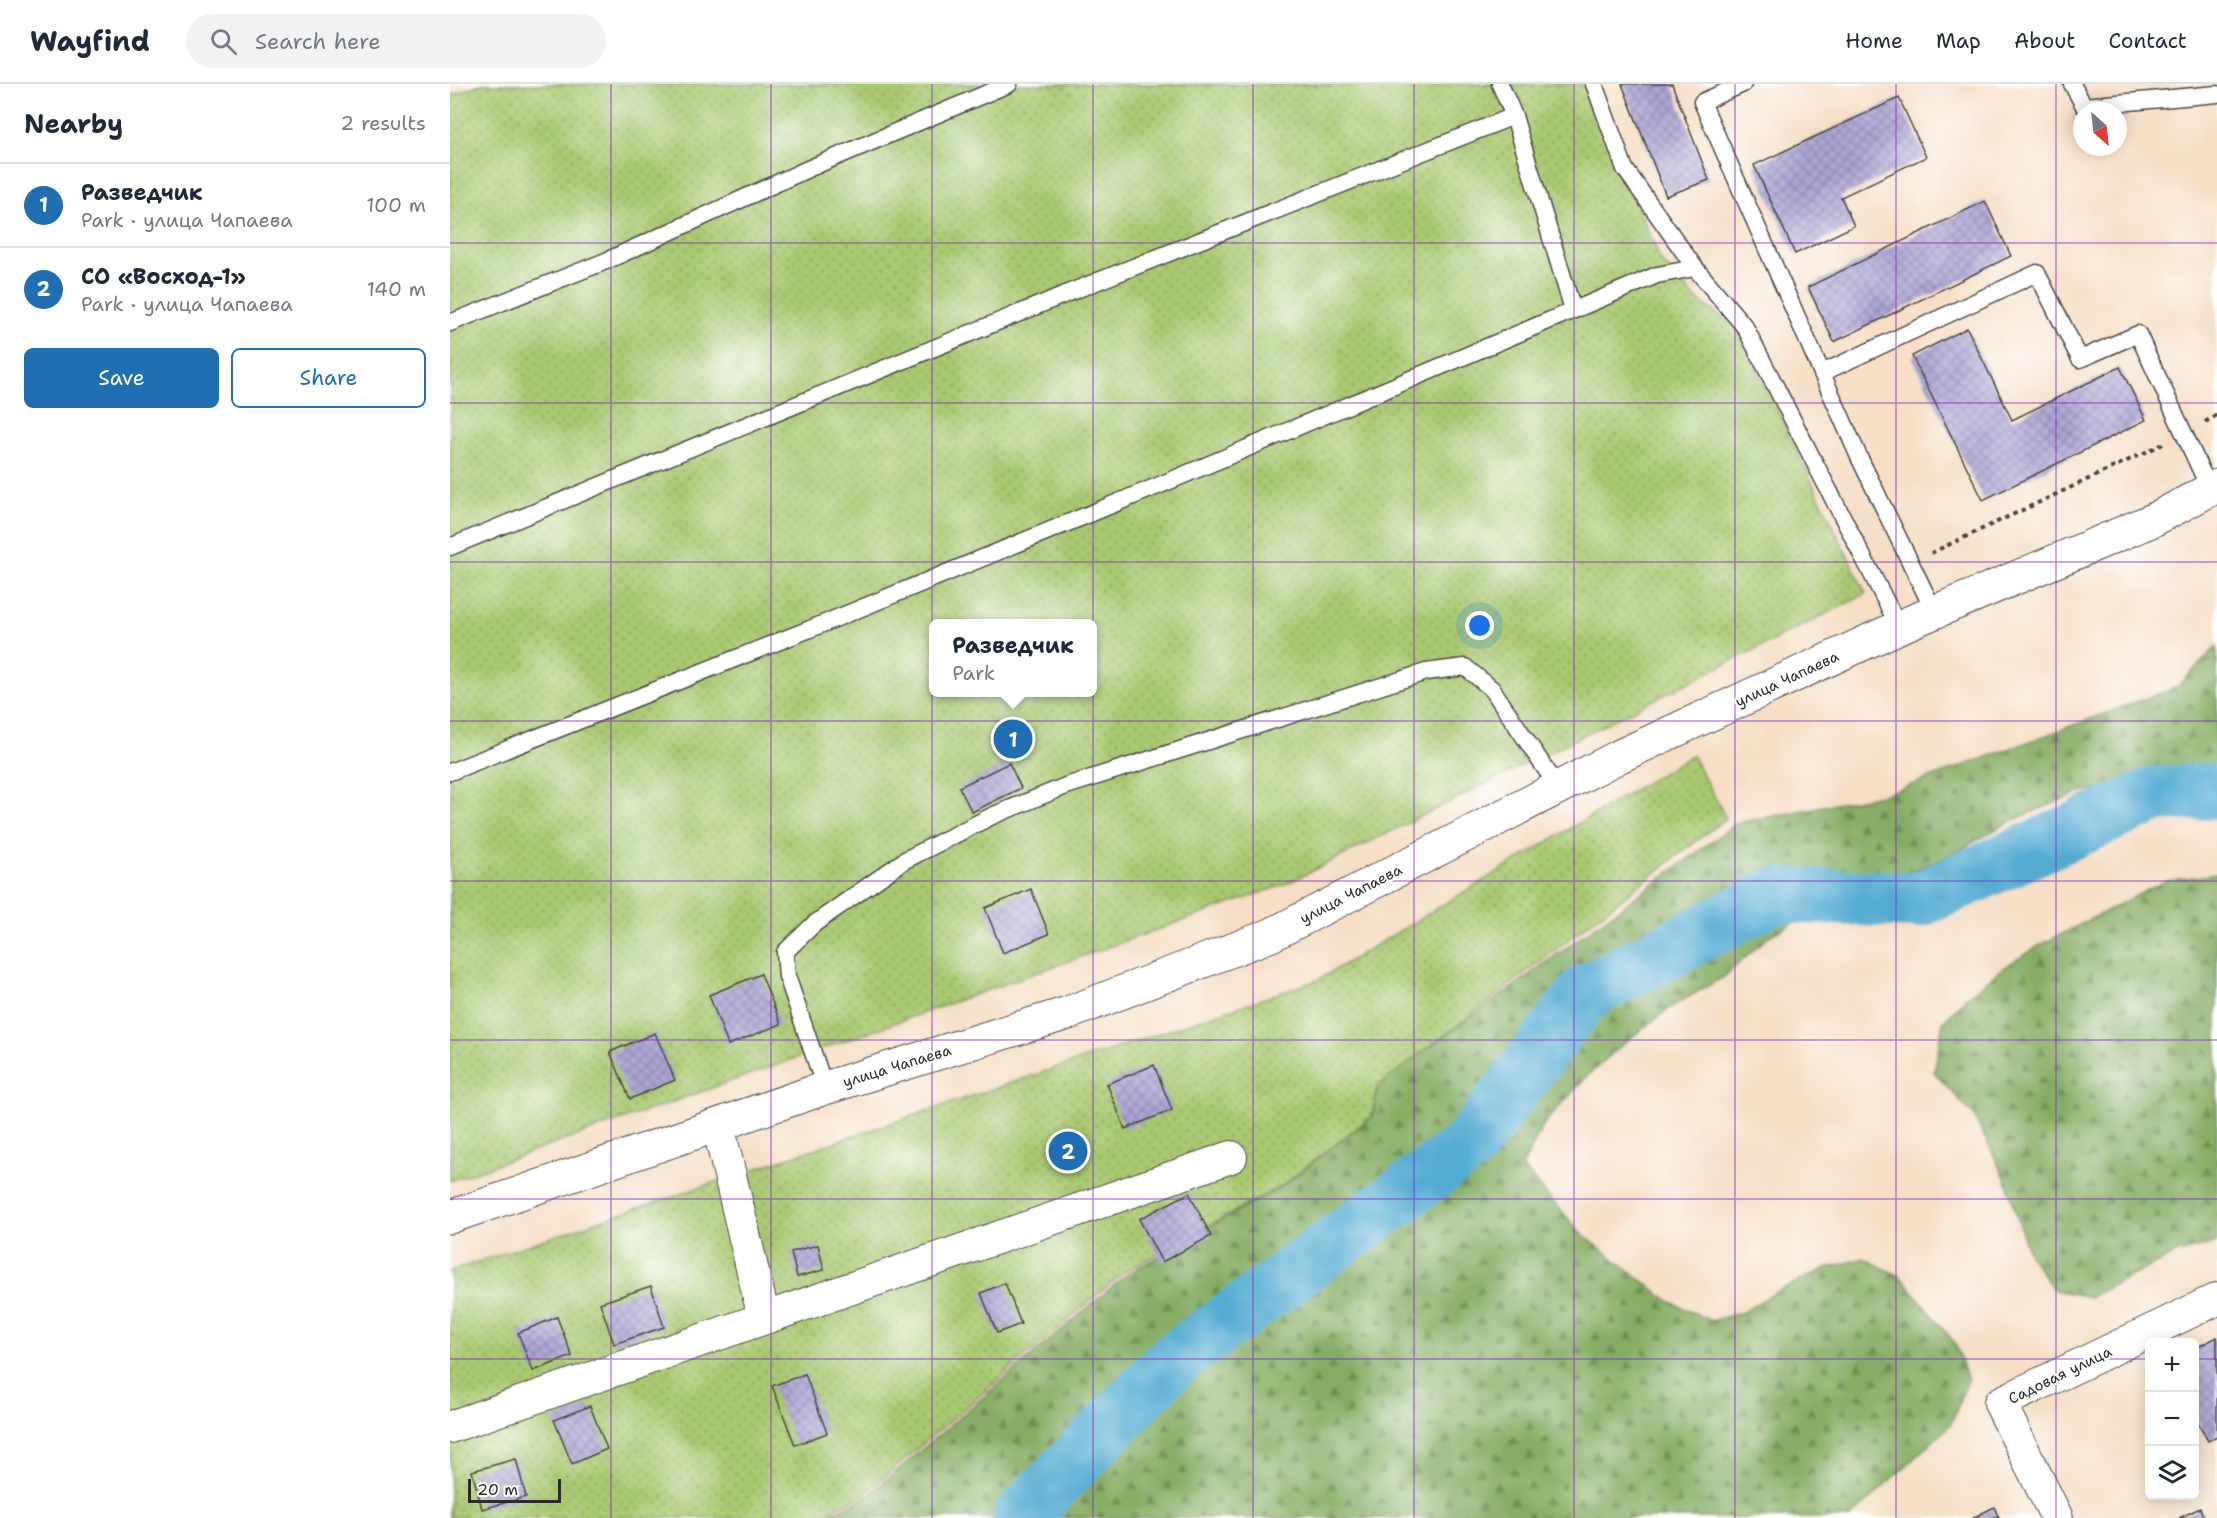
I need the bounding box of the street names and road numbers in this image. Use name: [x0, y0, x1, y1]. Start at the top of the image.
street label: улица Чапаева: [1732, 646, 1843, 712]
street label: улица Чапаева: [1297, 859, 1406, 928]
street label: улица Чапаева: [840, 1040, 954, 1092]
street label: Садовая улица: [2005, 1341, 2116, 1409]

